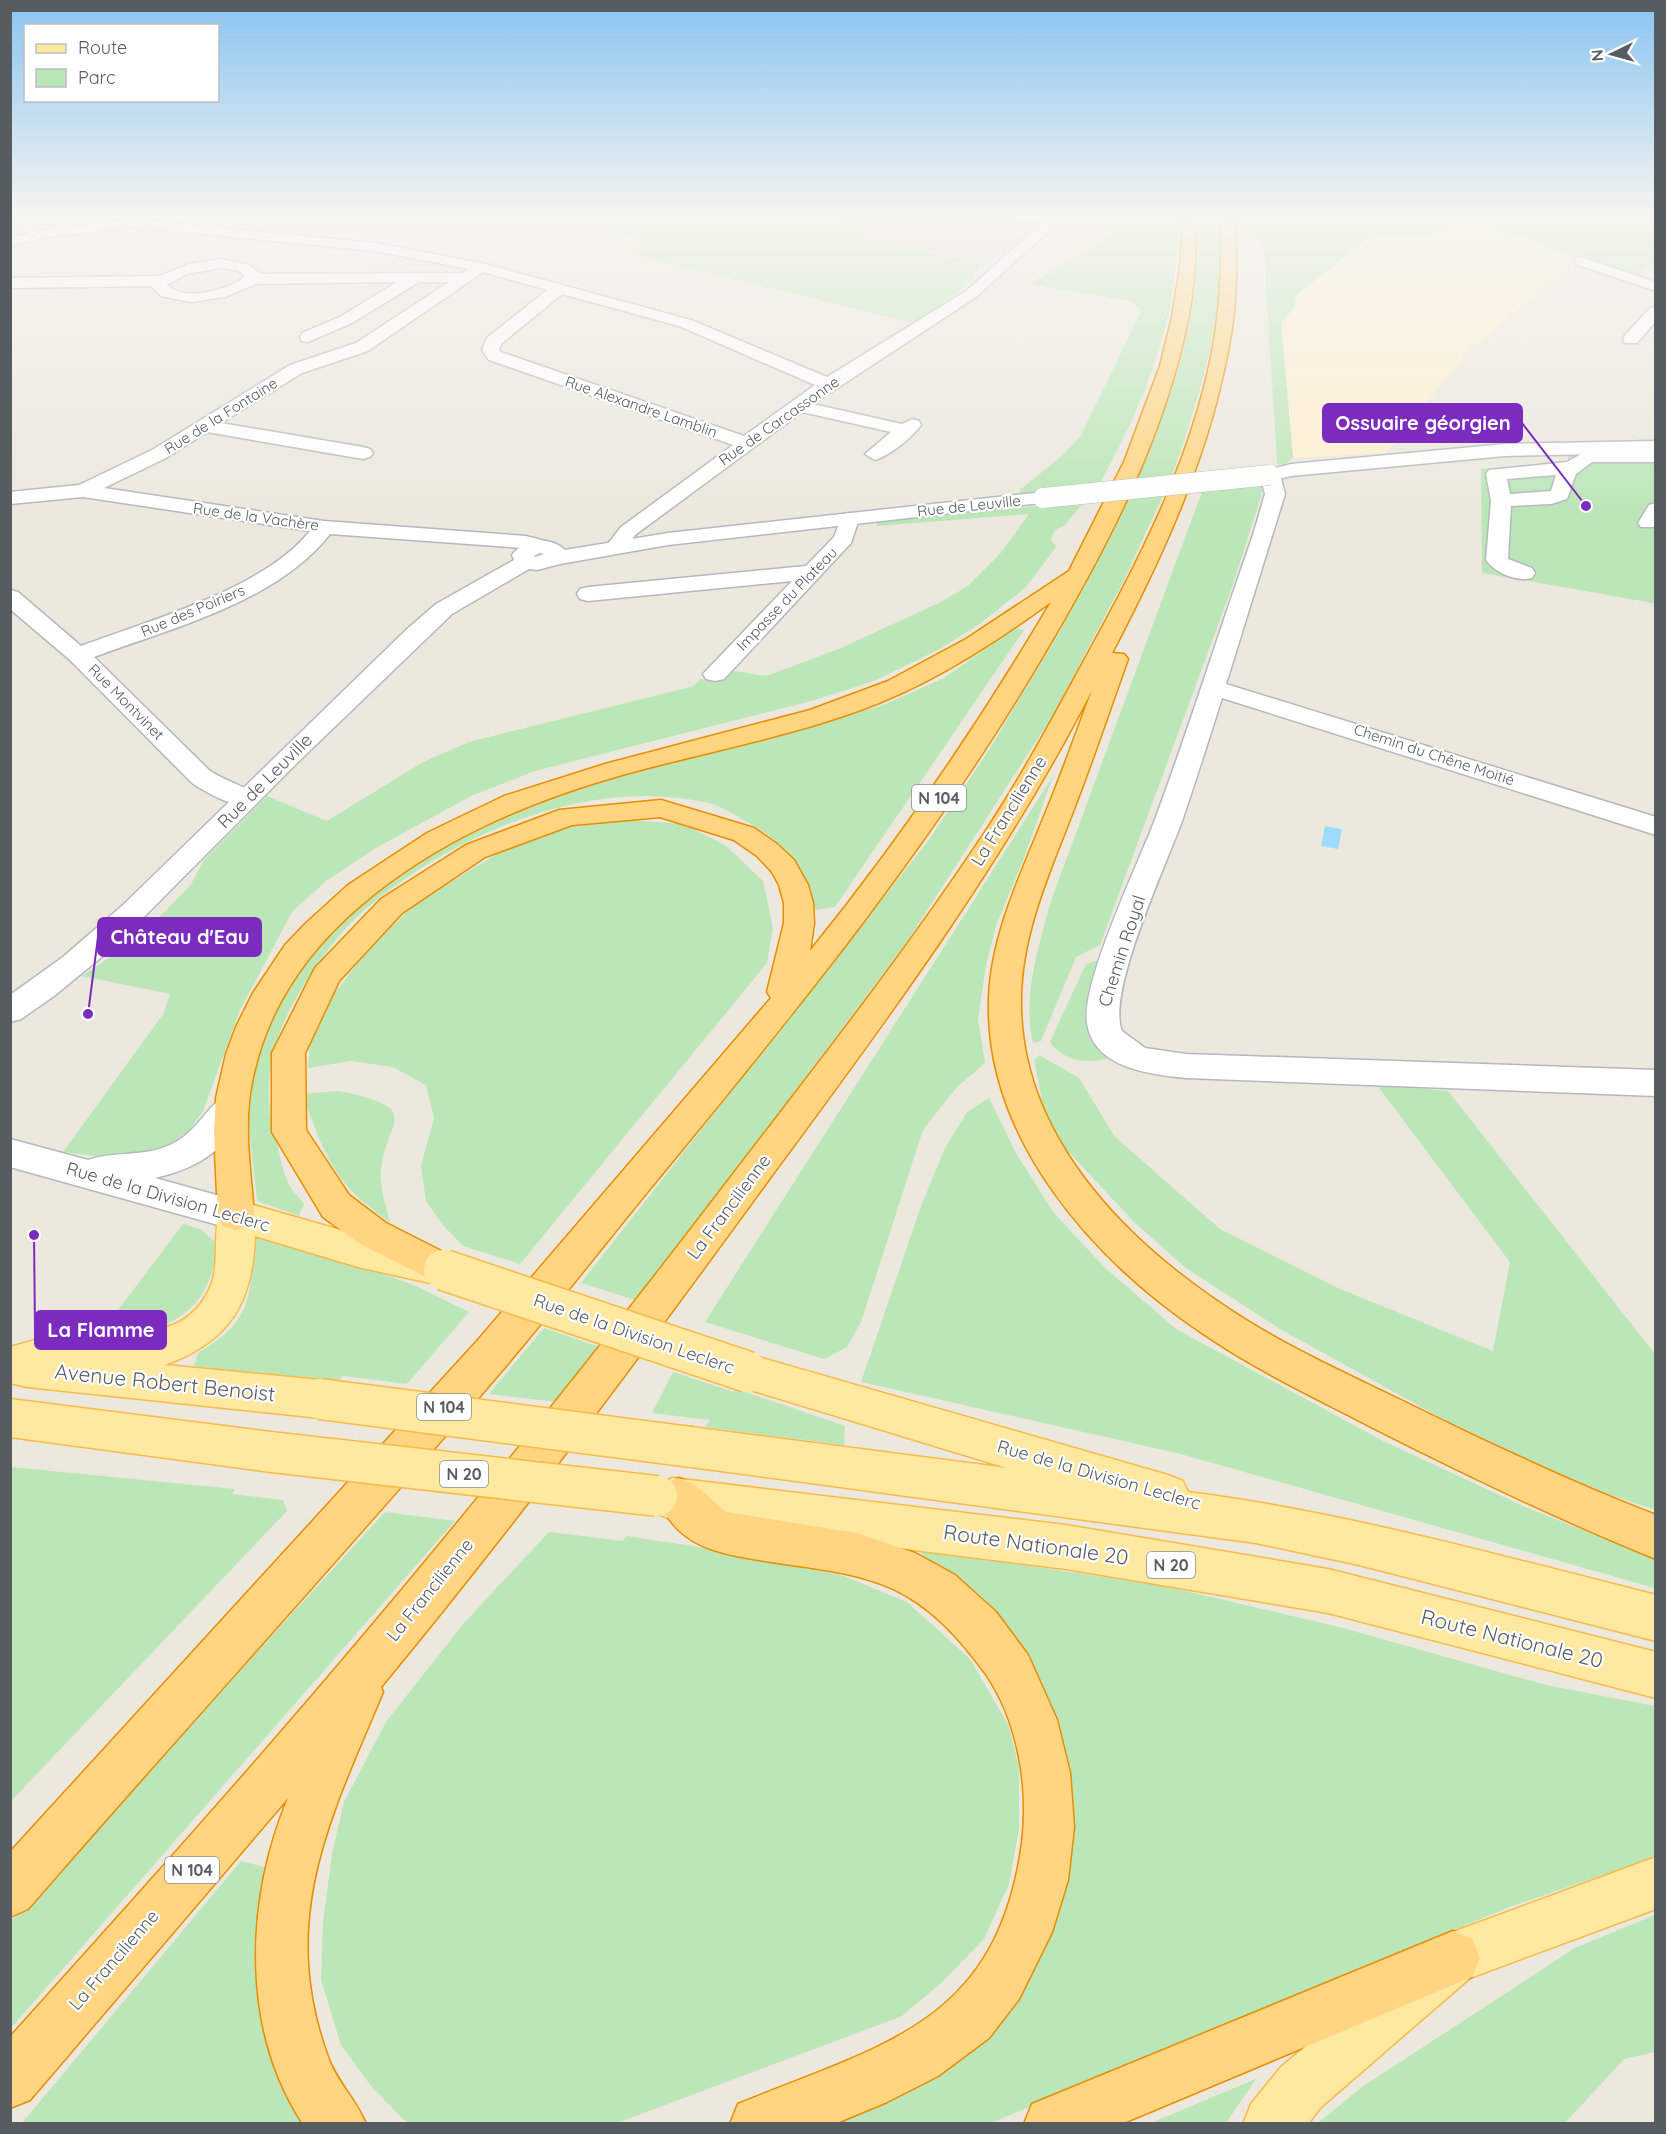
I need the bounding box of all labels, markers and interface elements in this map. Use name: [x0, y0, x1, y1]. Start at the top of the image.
legend: [24, 24, 219, 102]
north arrow: [1582, 24, 1642, 84]
text: Route: [78, 36, 127, 59]
text: N: [1587, 49, 1608, 62]
text: Parc: [78, 66, 115, 89]
street label: Rue Alexandre Lamblin: [563, 372, 720, 442]
street label: Rue de Carcassonne: [715, 372, 843, 469]
street label: Rue de la Fontaine: [161, 373, 281, 458]
callout: Ossuaire géorgien: [1323, 404, 1522, 442]
text: Ossuaire géorgien: [1335, 410, 1511, 435]
street label: Rue de Leuville: [916, 491, 1022, 520]
street label: Rue de la Vachère: [192, 498, 320, 535]
street label: Impasse du Plateau: [732, 543, 841, 654]
street label: Rue des Poiriers: [138, 580, 248, 641]
street label: Rue Montvinet: [84, 660, 168, 744]
street label: Chemin du Chêne Moitié: [1351, 720, 1517, 790]
street label: Rue de Leuville: [212, 728, 317, 833]
street label: La Francilienne: [966, 751, 1052, 870]
road number: N 104: [912, 785, 966, 811]
street label: Chemin Royal: [1093, 892, 1150, 1009]
callout: Château d'Eau: [98, 918, 261, 956]
text: Château d'Eau: [111, 924, 249, 949]
street label: La Francilienne: [682, 1150, 776, 1264]
street label: Rue de la Division Leclerc: [64, 1156, 273, 1237]
street label: Rue de la Division Leclerc: [531, 1288, 738, 1379]
callout: La Flamme: [35, 1311, 166, 1349]
text: La Flamme: [47, 1317, 155, 1342]
street label: Avenue Robert Benoist: [54, 1357, 277, 1407]
road number: N 104: [417, 1394, 471, 1420]
street label: Rue de la Division Leclerc: [995, 1434, 1204, 1515]
road number: N 20: [440, 1461, 488, 1487]
street label: Route Nationale 20: [942, 1518, 1130, 1570]
street label: La Francilienne: [381, 1534, 478, 1646]
road number: N 20: [1147, 1552, 1195, 1578]
street label: Route Nationale 20: [1419, 1603, 1606, 1673]
road number: N 104: [165, 1857, 219, 1883]
street label: La Francilienne: [64, 1905, 164, 2015]

